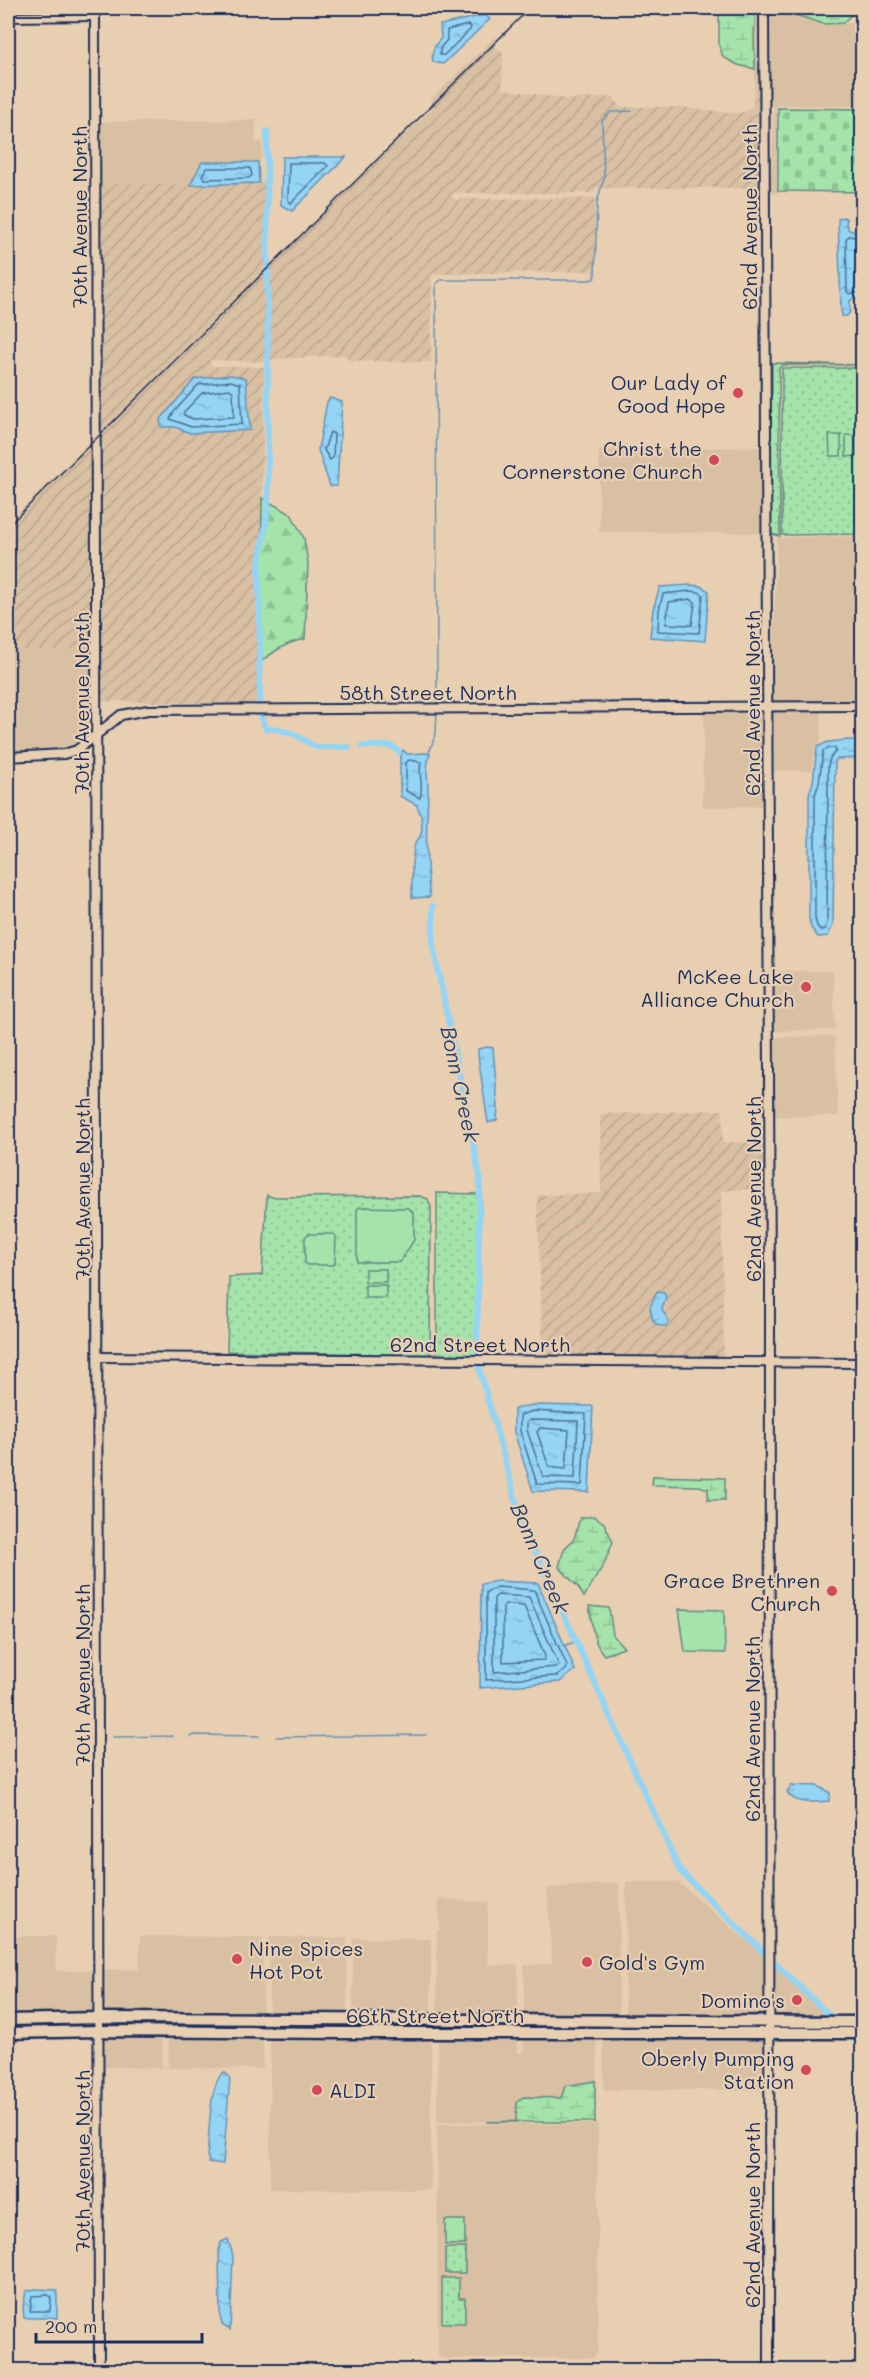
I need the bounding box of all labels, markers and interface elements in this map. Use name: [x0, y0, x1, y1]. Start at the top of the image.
street label: 62nd Avenue North: [736, 124, 762, 310]
street label: 70th Avenue North: [66, 126, 92, 308]
place label: Our Lady of Good Hope: [611, 369, 727, 418]
marker: Our Lady of Good Hope: [731, 386, 745, 400]
place label: Christ the Cornerstone Church: [503, 435, 702, 484]
marker: Christ the Cornerstone Church: [707, 453, 721, 467]
street label: 62nd Avenue North: [739, 610, 765, 796]
street label: 70th Avenue North: [68, 612, 94, 794]
street label: 58th Street North: [339, 679, 517, 705]
place label: McKee Lake Alliance Church: [640, 963, 794, 1012]
marker: McKee Lake Alliance Church: [799, 980, 813, 994]
water label: Bonn Creek: [436, 1023, 487, 1145]
street label: 62nd Avenue North: [740, 1096, 766, 1282]
street label: 70th Avenue North: [69, 1098, 95, 1280]
street label: 62nd Street North: [390, 1331, 570, 1357]
water label: Bonn Creek: [505, 1498, 577, 1618]
place label: Grace Brethren Church: [664, 1567, 820, 1616]
street label: 70th Avenue North: [69, 1584, 95, 1766]
marker: Grace Brethren Church: [825, 1584, 839, 1598]
street label: 62nd Avenue North: [739, 1636, 765, 1822]
place label: Nine Spices Hot Pot: [249, 1935, 363, 1984]
place label: Gold's Gym: [599, 1949, 705, 1975]
marker: Nine Spices Hot Pot: [230, 1952, 244, 1966]
marker: Gold's Gym: [580, 1955, 594, 1969]
place label: Domino's: [700, 1987, 785, 2013]
marker: Domino's: [790, 1993, 804, 2007]
street label: 66th Street North: [346, 2002, 524, 2028]
place label: Oberly Pumping Station: [641, 2045, 794, 2094]
marker: Oberly Pumping Station: [799, 2063, 813, 2077]
street label: 70th Avenue North: [69, 2070, 95, 2252]
place label: ALDI: [329, 2077, 376, 2103]
marker: ALDI: [310, 2083, 324, 2097]
street label: 62nd Avenue North: [739, 2122, 765, 2308]
scale bar: [36, 2306, 202, 2344]
text: 200 m: [45, 2314, 97, 2338]

